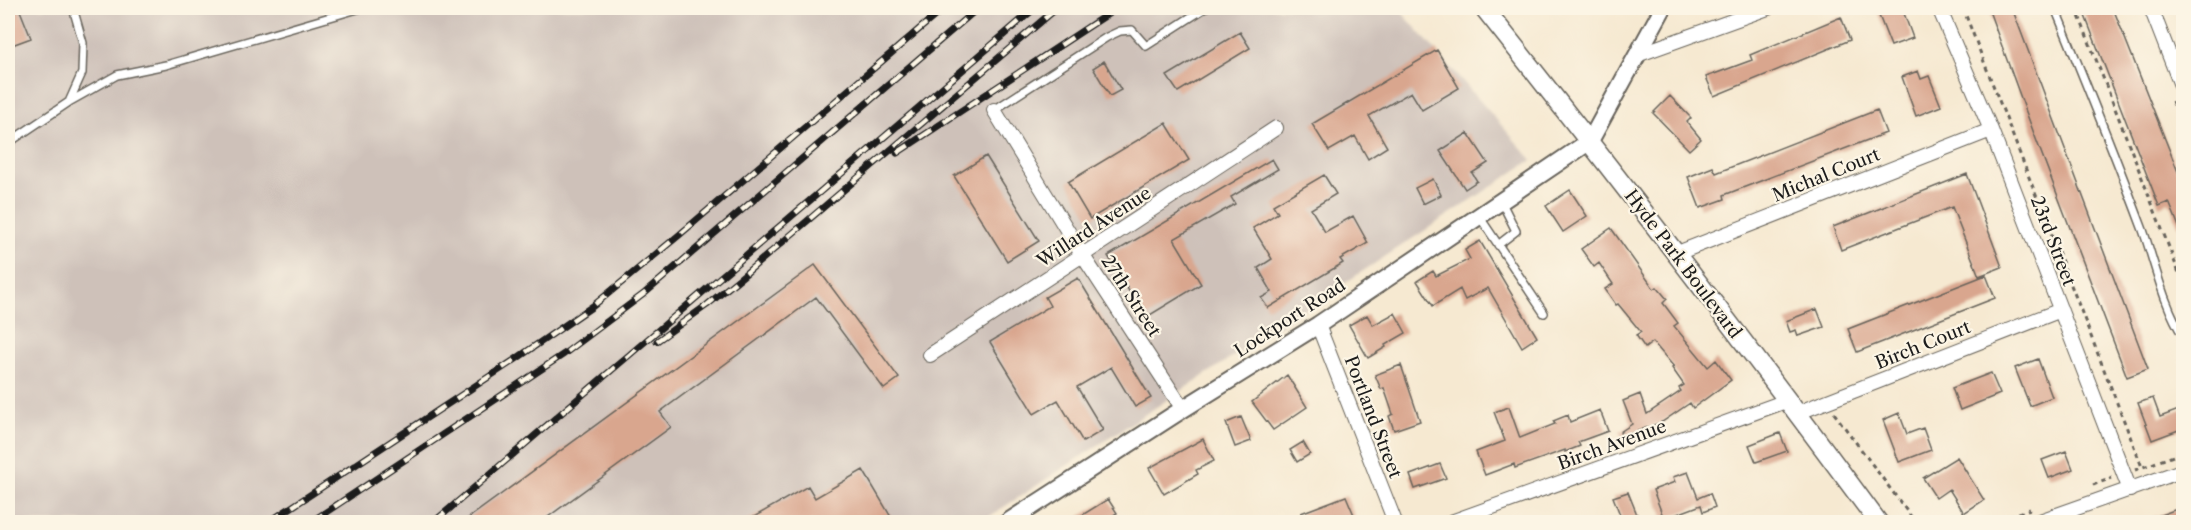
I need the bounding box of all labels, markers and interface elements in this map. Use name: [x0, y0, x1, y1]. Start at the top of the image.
street label: Michal Court: [1769, 143, 1884, 207]
street label: Willard Avenue: [1032, 182, 1155, 273]
street label: Hyde Park Boulevard: [1620, 185, 1746, 343]
street label: 23rd Street: [2026, 193, 2080, 290]
street label: 27th Street: [1097, 251, 1166, 341]
street label: Lockport Road: [1230, 274, 1350, 362]
street label: Birch Court: [1872, 316, 1974, 374]
street label: Portland Street: [1340, 353, 1407, 482]
street label: Birch Avenue: [1555, 415, 1669, 475]

